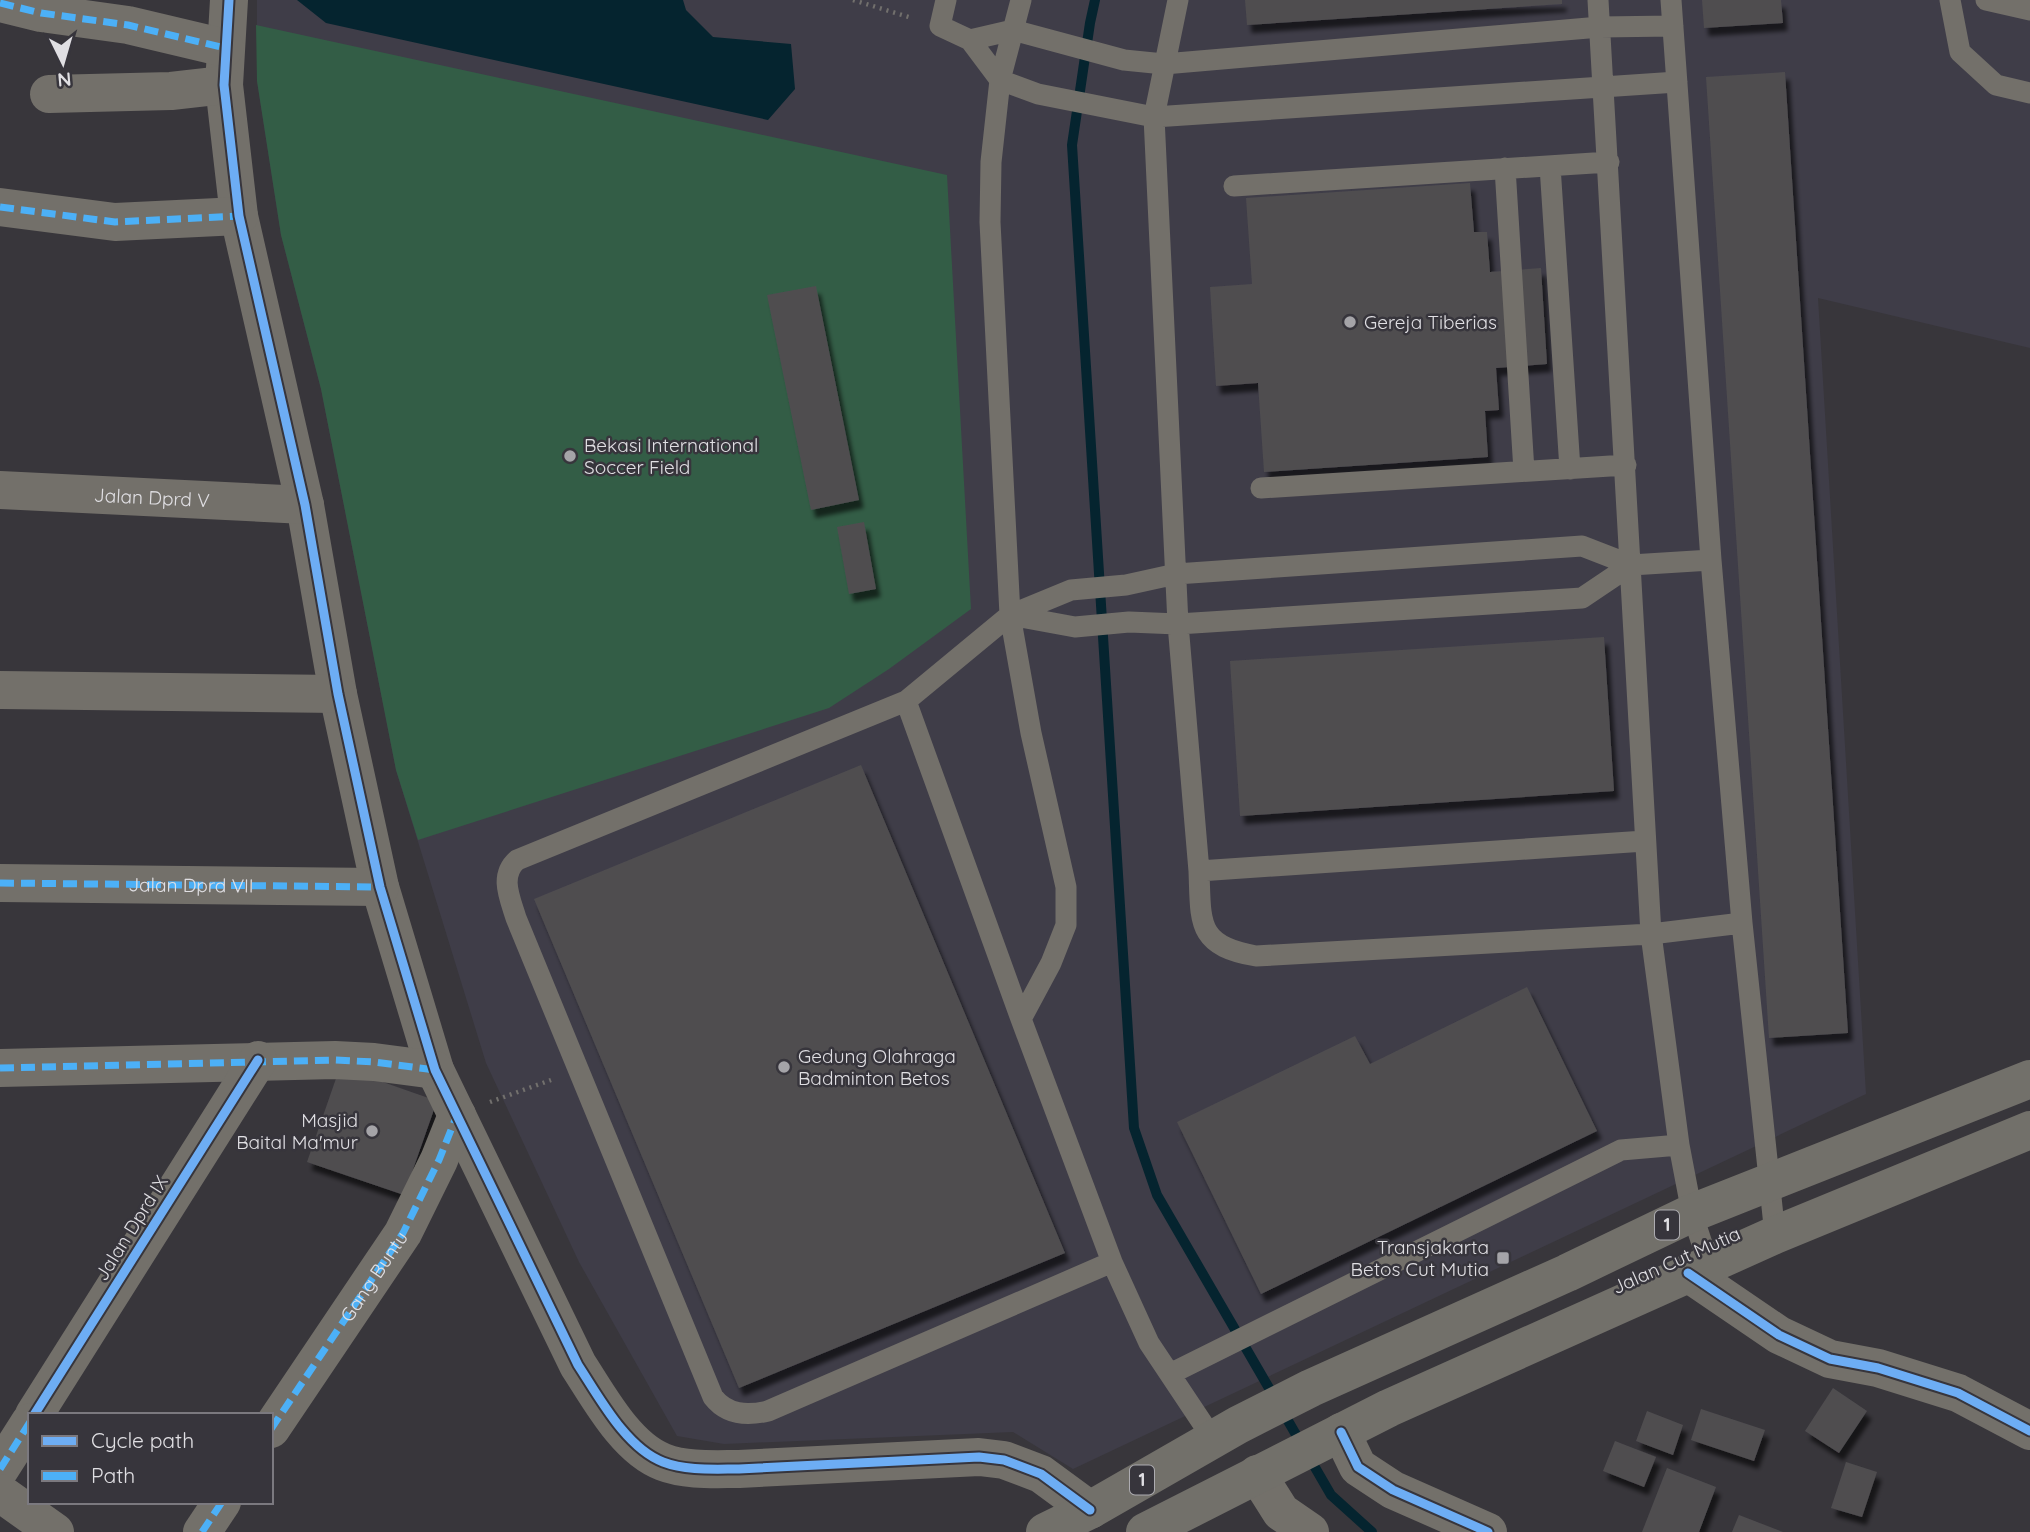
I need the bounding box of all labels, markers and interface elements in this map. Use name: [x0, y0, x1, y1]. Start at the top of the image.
north arrow: [28, 28, 98, 98]
text: N: [56, 67, 72, 92]
place label: Gereja Tiberias: [1364, 310, 1497, 334]
marker: Gereja Tiberias: [1342, 314, 1358, 330]
place label: Bekasi International Soccer Field: [584, 433, 758, 479]
marker: Bekasi International Soccer Field: [562, 448, 578, 464]
street label: Jalan Dprd V: [93, 483, 210, 512]
street label: Jalan Dprd VII: [128, 872, 254, 898]
place label: Gedung Olahraga Badminton Betos: [798, 1044, 956, 1090]
marker: Gedung Olahraga Badminton Betos: [776, 1059, 792, 1075]
place label: Masjid Baital Ma'mur: [236, 1108, 359, 1154]
marker: Masjid Baital Ma'mur: [364, 1123, 380, 1139]
street label: Jalan Dprd IX: [89, 1171, 173, 1285]
road number: 1: [1655, 1210, 1679, 1240]
street label: Jalan Cut Mutia: [1608, 1221, 1744, 1299]
street label: Gang Buntu: [335, 1226, 413, 1326]
place label: Transjakarta Betos Cut Mutia: [1351, 1235, 1489, 1281]
marker: Transjakarta Betos Cut Mutia: [1495, 1250, 1511, 1266]
legend: [28, 1413, 273, 1504]
text: Cycle path: [91, 1427, 194, 1453]
text: Path: [91, 1462, 135, 1488]
road number: 1: [1130, 1465, 1154, 1494]

